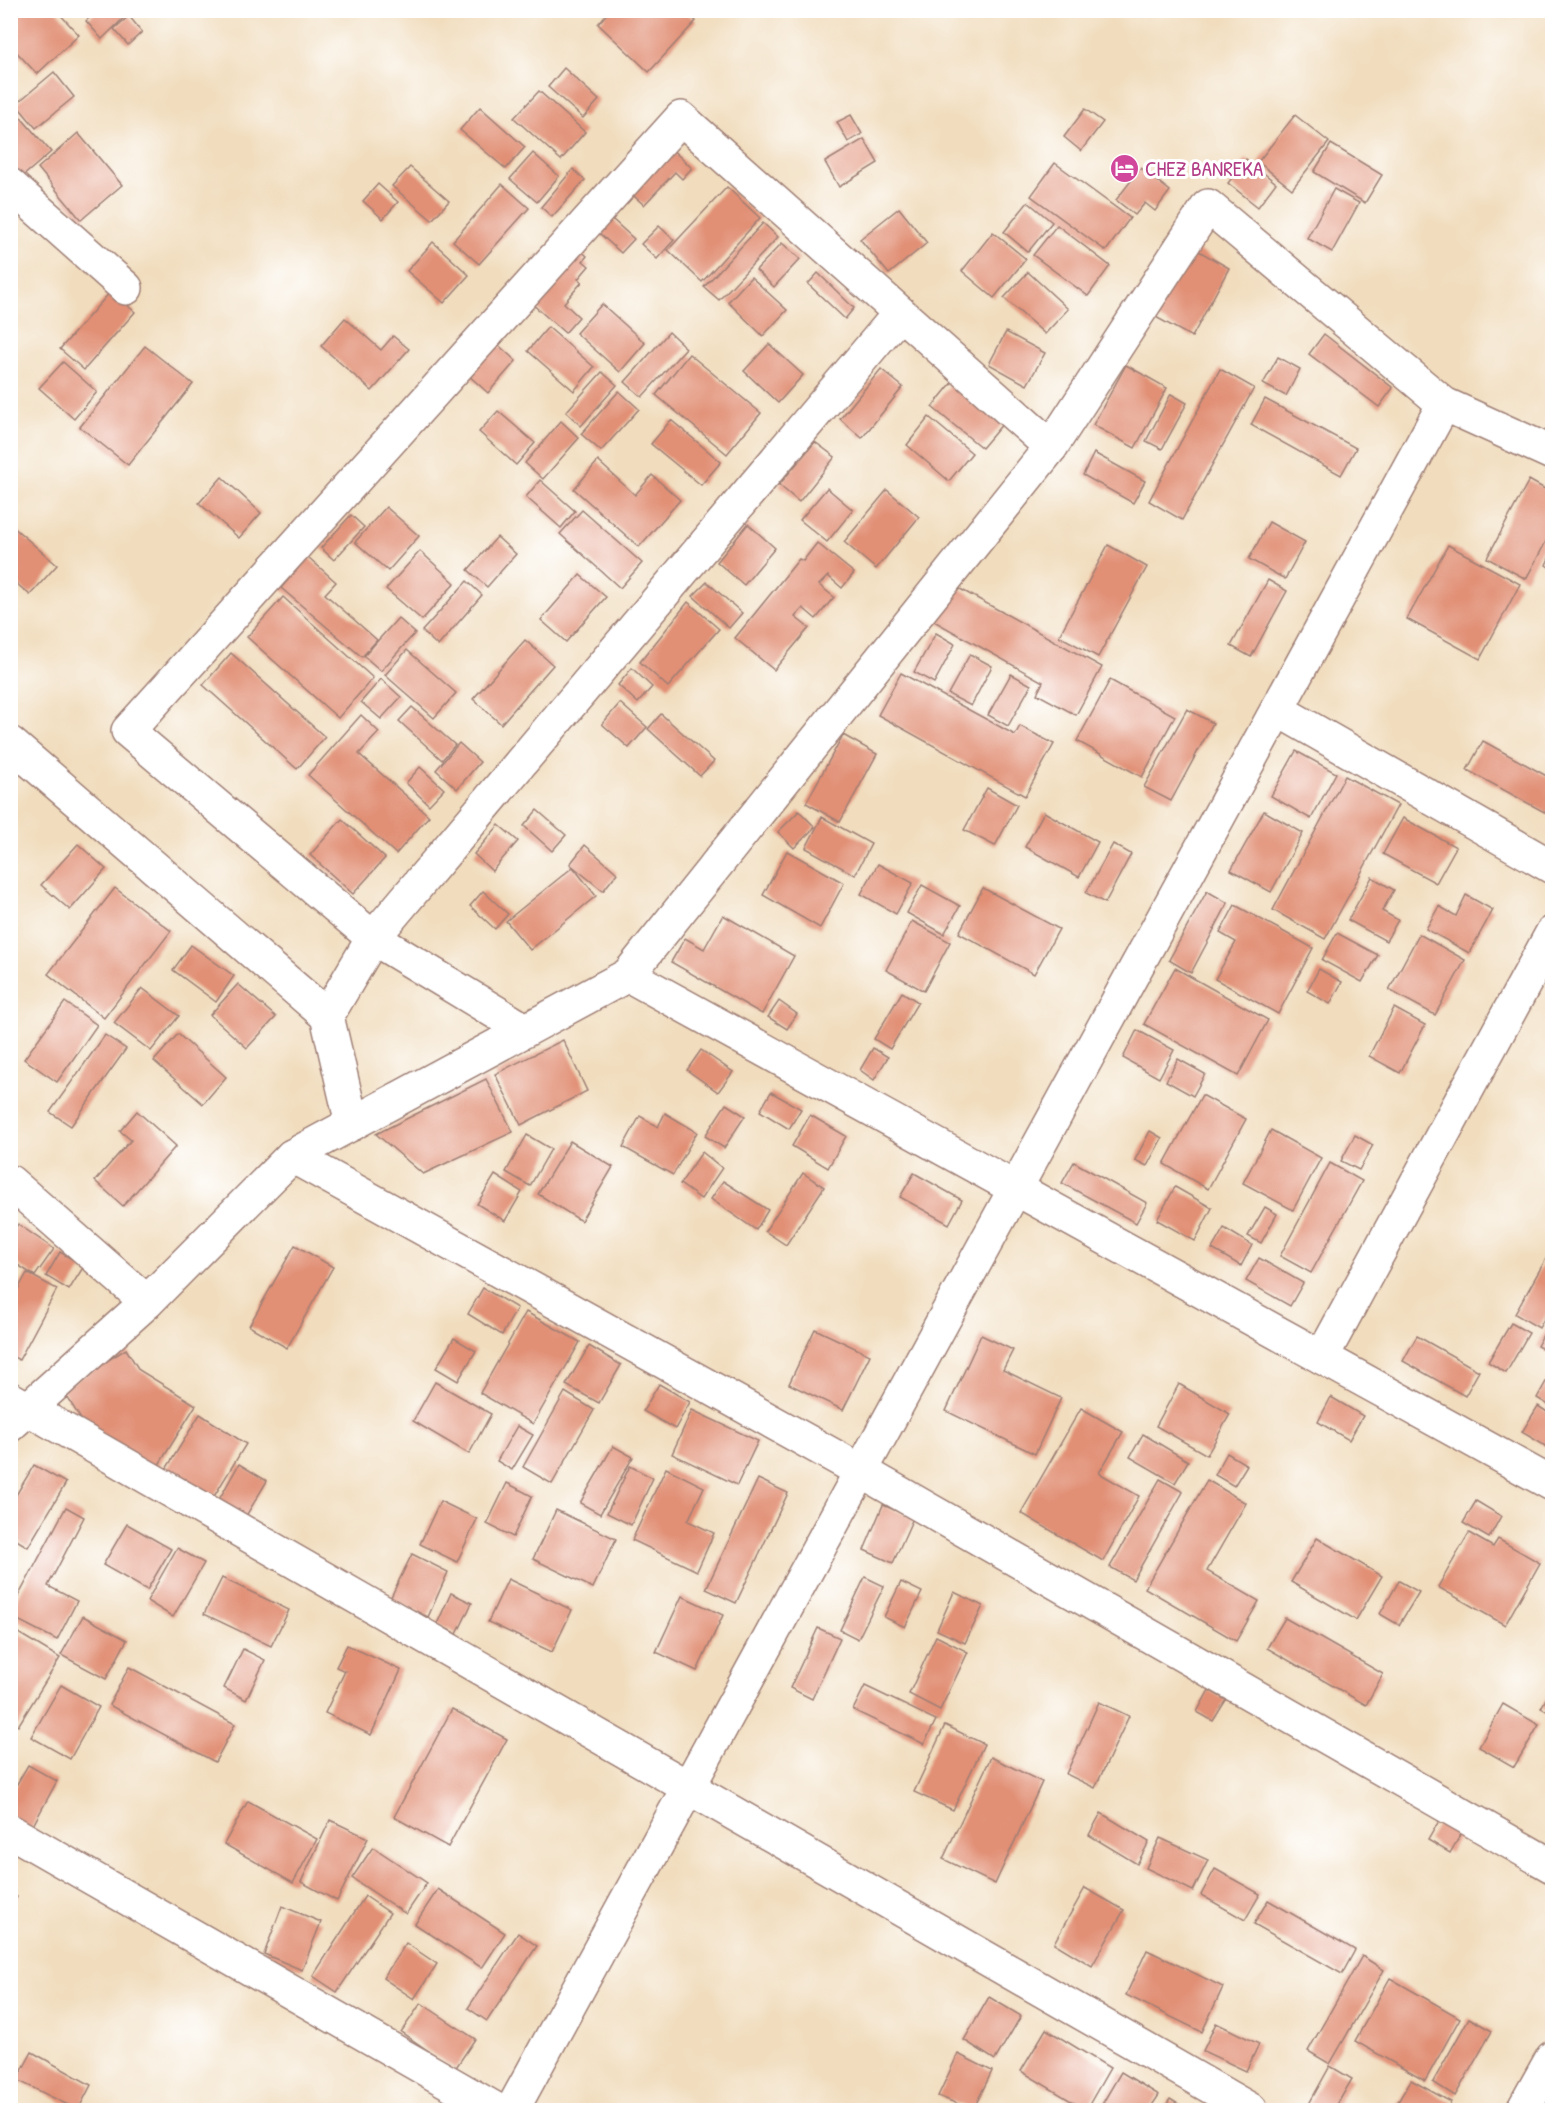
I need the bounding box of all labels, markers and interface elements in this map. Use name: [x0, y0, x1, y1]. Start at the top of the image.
hotel icon: CHEZ BANREKA: [1108, 152, 1140, 184]
place label: CHEZ BANREKA: [1145, 154, 1263, 183]

